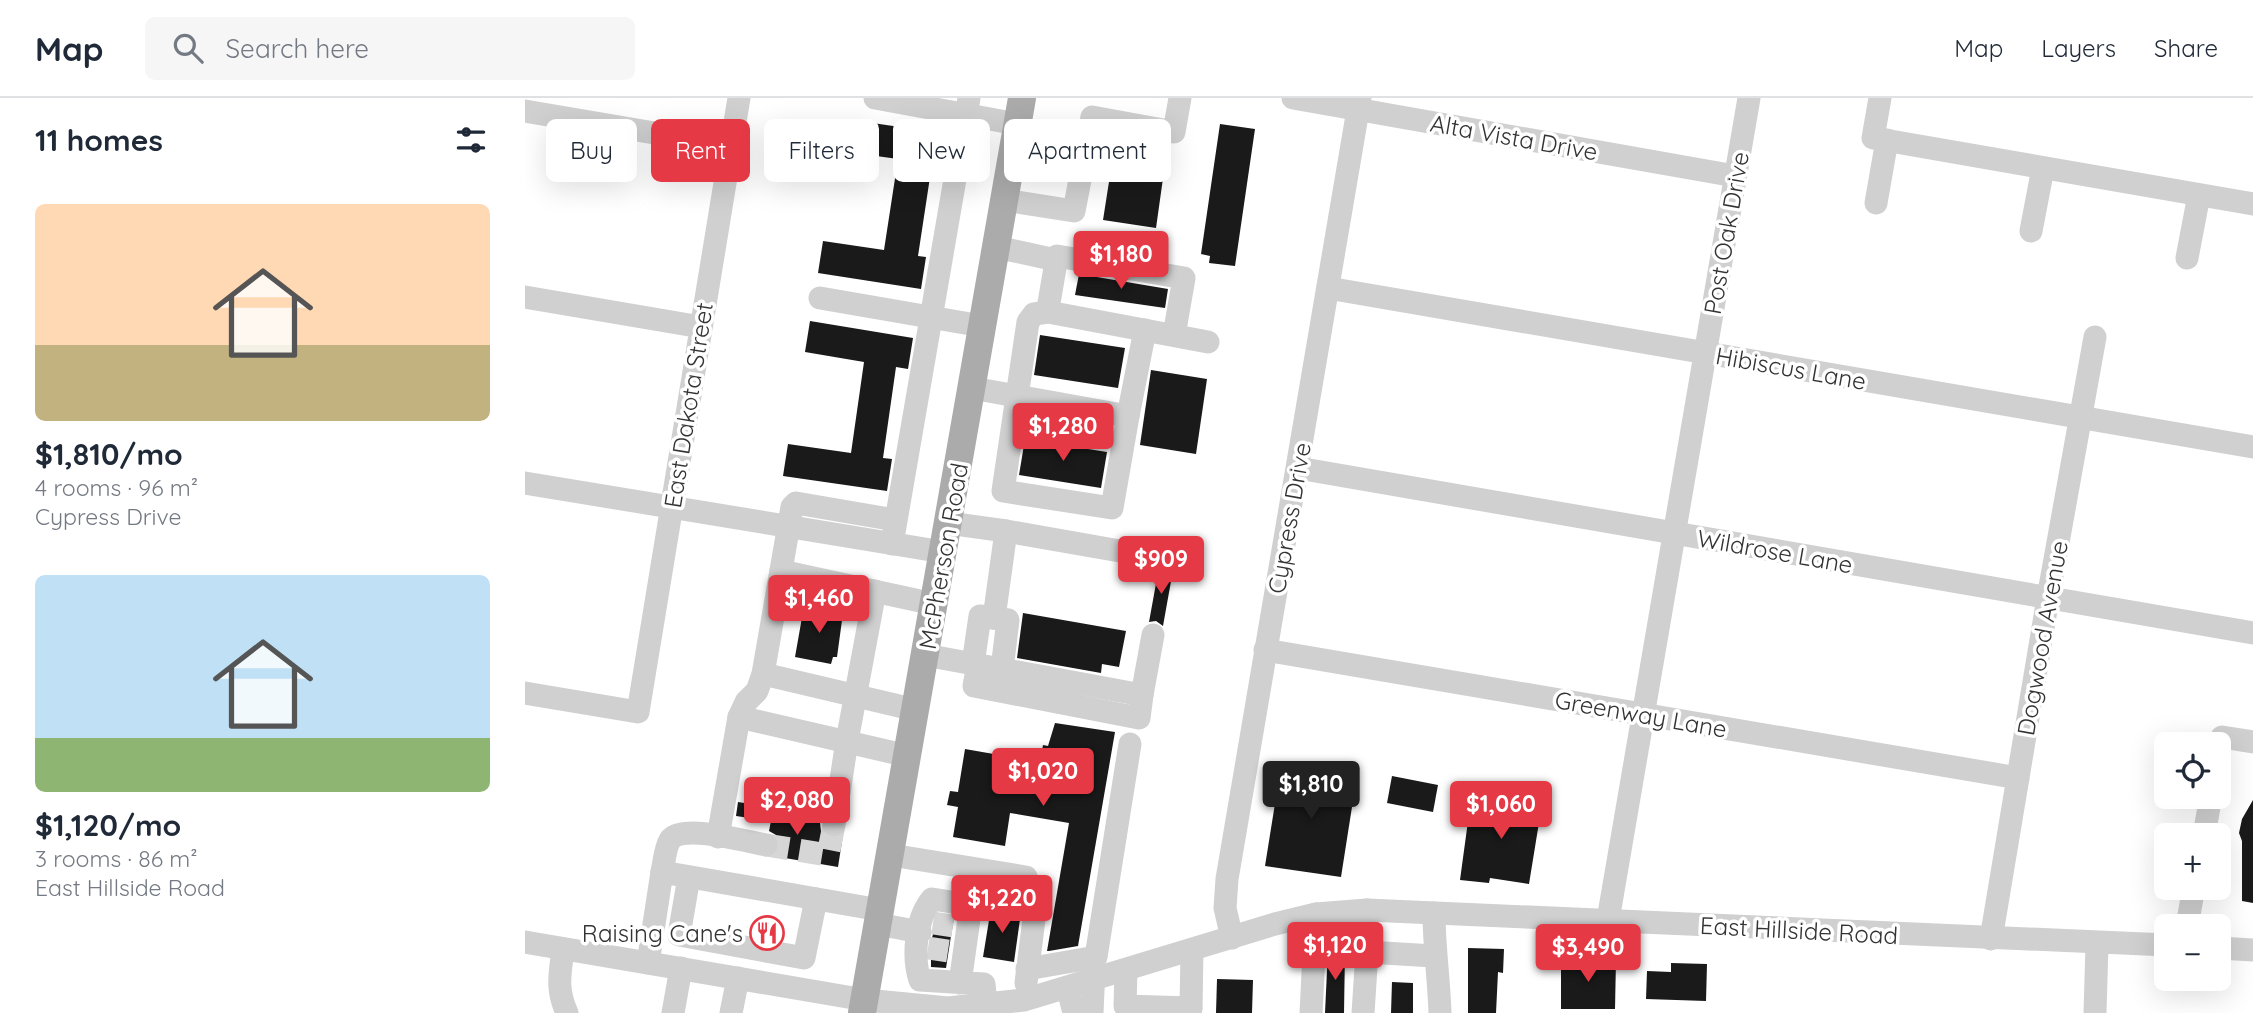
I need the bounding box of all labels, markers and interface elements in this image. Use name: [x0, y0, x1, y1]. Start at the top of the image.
search box: [145, 17, 635, 80]
text: Map: [35, 28, 103, 69]
icon: search: [169, 29, 207, 67]
text: Search here: [225, 32, 369, 65]
text: Map: [1954, 33, 2003, 63]
text: Layers: [2041, 33, 2116, 63]
text: Share: [2154, 33, 2218, 63]
street label: Alta Vista Drive: [1428, 108, 1600, 166]
chip: Buy: [546, 119, 637, 182]
chip: Rent: [651, 119, 750, 182]
chip: Filters: [764, 119, 879, 182]
chip: New: [893, 119, 990, 182]
chip: Apartment: [1004, 119, 1171, 182]
text: 11 homes: [35, 121, 163, 159]
icon: filters: [452, 121, 490, 159]
street label: Post Oak Drive: [1697, 149, 1755, 317]
pin: $1,180: [1064, 232, 1178, 291]
text: $1,180: [1089, 239, 1153, 268]
icon: home: [200, 250, 326, 376]
street label: East Dakota Street: [657, 300, 719, 510]
street label: Hibiscus Lane: [1714, 340, 1868, 396]
pin: $1,280: [1006, 404, 1120, 463]
text: $1,280: [1029, 411, 1097, 440]
text: $1,810/mo: [35, 435, 183, 473]
street label: Cypress Drive: [1261, 440, 1317, 596]
street label: McPherson Road: [912, 460, 974, 652]
text: 4 rooms · 96 m²: [35, 473, 198, 502]
text: Cypress Drive: [35, 502, 182, 531]
street label: Wildrose Lane: [1695, 523, 1855, 579]
pin: $909: [1120, 536, 1202, 596]
street label: Dogwood Avenue: [2010, 538, 2074, 738]
text: $909: [1134, 544, 1188, 573]
pin: $1,460: [762, 575, 876, 635]
text: $1,460: [784, 583, 854, 612]
icon: home: [200, 621, 326, 747]
street label: Greenway Lane: [1553, 684, 1729, 744]
map controls: [2154, 732, 2231, 991]
button: locate: [2154, 732, 2231, 809]
pin: $1,020: [986, 748, 1100, 808]
text: $1,020: [1008, 756, 1078, 785]
pin: $1,810: [1254, 762, 1368, 821]
text: $1,810: [1279, 769, 1343, 798]
pin: $2,080: [740, 778, 854, 837]
pin: $1,060: [1444, 782, 1558, 841]
text: $2,080: [760, 785, 834, 814]
text: $1,060: [1466, 789, 1536, 818]
text: $1,120/mo: [35, 806, 181, 844]
button: +: [2154, 823, 2231, 900]
text: 3 rooms · 86 m²: [35, 844, 198, 873]
text: East Hillside Road: [35, 873, 225, 902]
pin: $1,220: [945, 876, 1059, 935]
text: $1,220: [967, 883, 1037, 912]
street label: East Hillside Road: [1699, 910, 1899, 950]
restaurant icon: Raising Cane's: [748, 914, 786, 952]
button: −: [2154, 914, 2231, 991]
place label: Raising Cane's: [582, 918, 743, 948]
pin: $1,120: [1278, 922, 1392, 982]
pin: $3,490: [1531, 924, 1645, 984]
text: $1,120: [1303, 930, 1367, 959]
text: $3,490: [1552, 932, 1624, 961]

